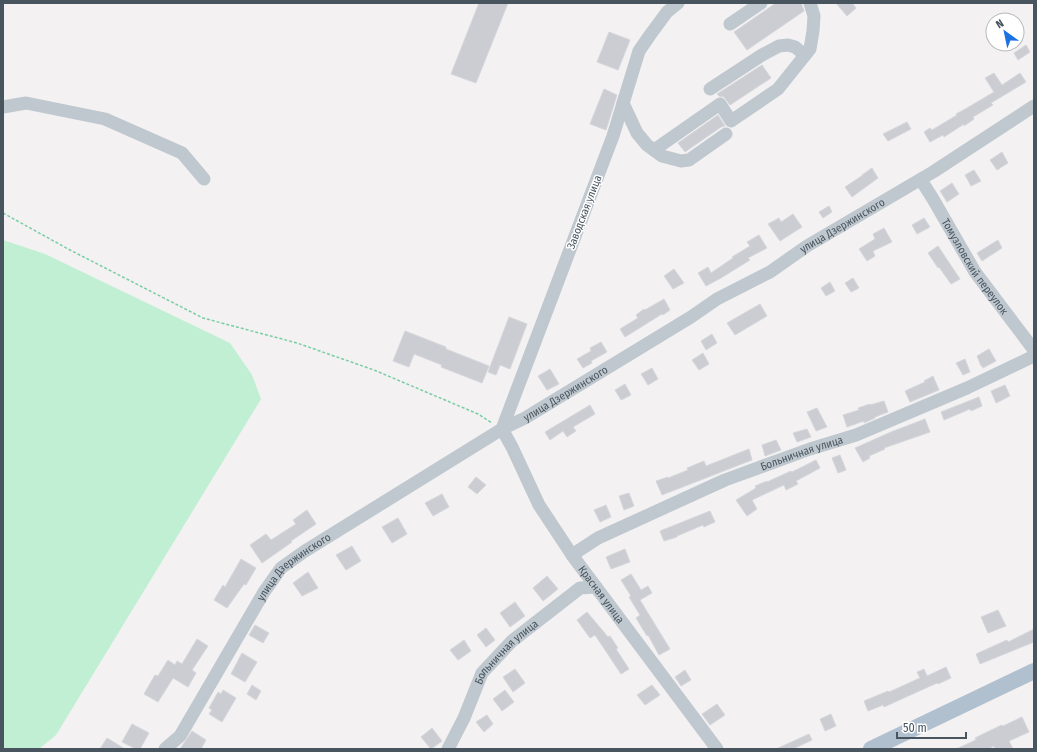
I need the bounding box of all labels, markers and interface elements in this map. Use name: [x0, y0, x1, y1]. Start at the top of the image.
north arrow: [985, 12, 1025, 52]
text: N: [994, 17, 1006, 31]
street label: Заводская улица: [564, 173, 605, 251]
street label: улица Дзержинского: [797, 196, 888, 256]
street label: Томузловский переулок: [939, 216, 1011, 318]
street label: улица Дзержинского: [521, 363, 611, 424]
street label: Больничная улица: [759, 433, 845, 474]
street label: улица Дзержинского: [254, 531, 333, 603]
street label: Красная улица: [575, 563, 627, 626]
street label: Больничная улица: [472, 617, 541, 686]
scale bar: [897, 714, 966, 740]
text: 50 m: [903, 721, 927, 735]

